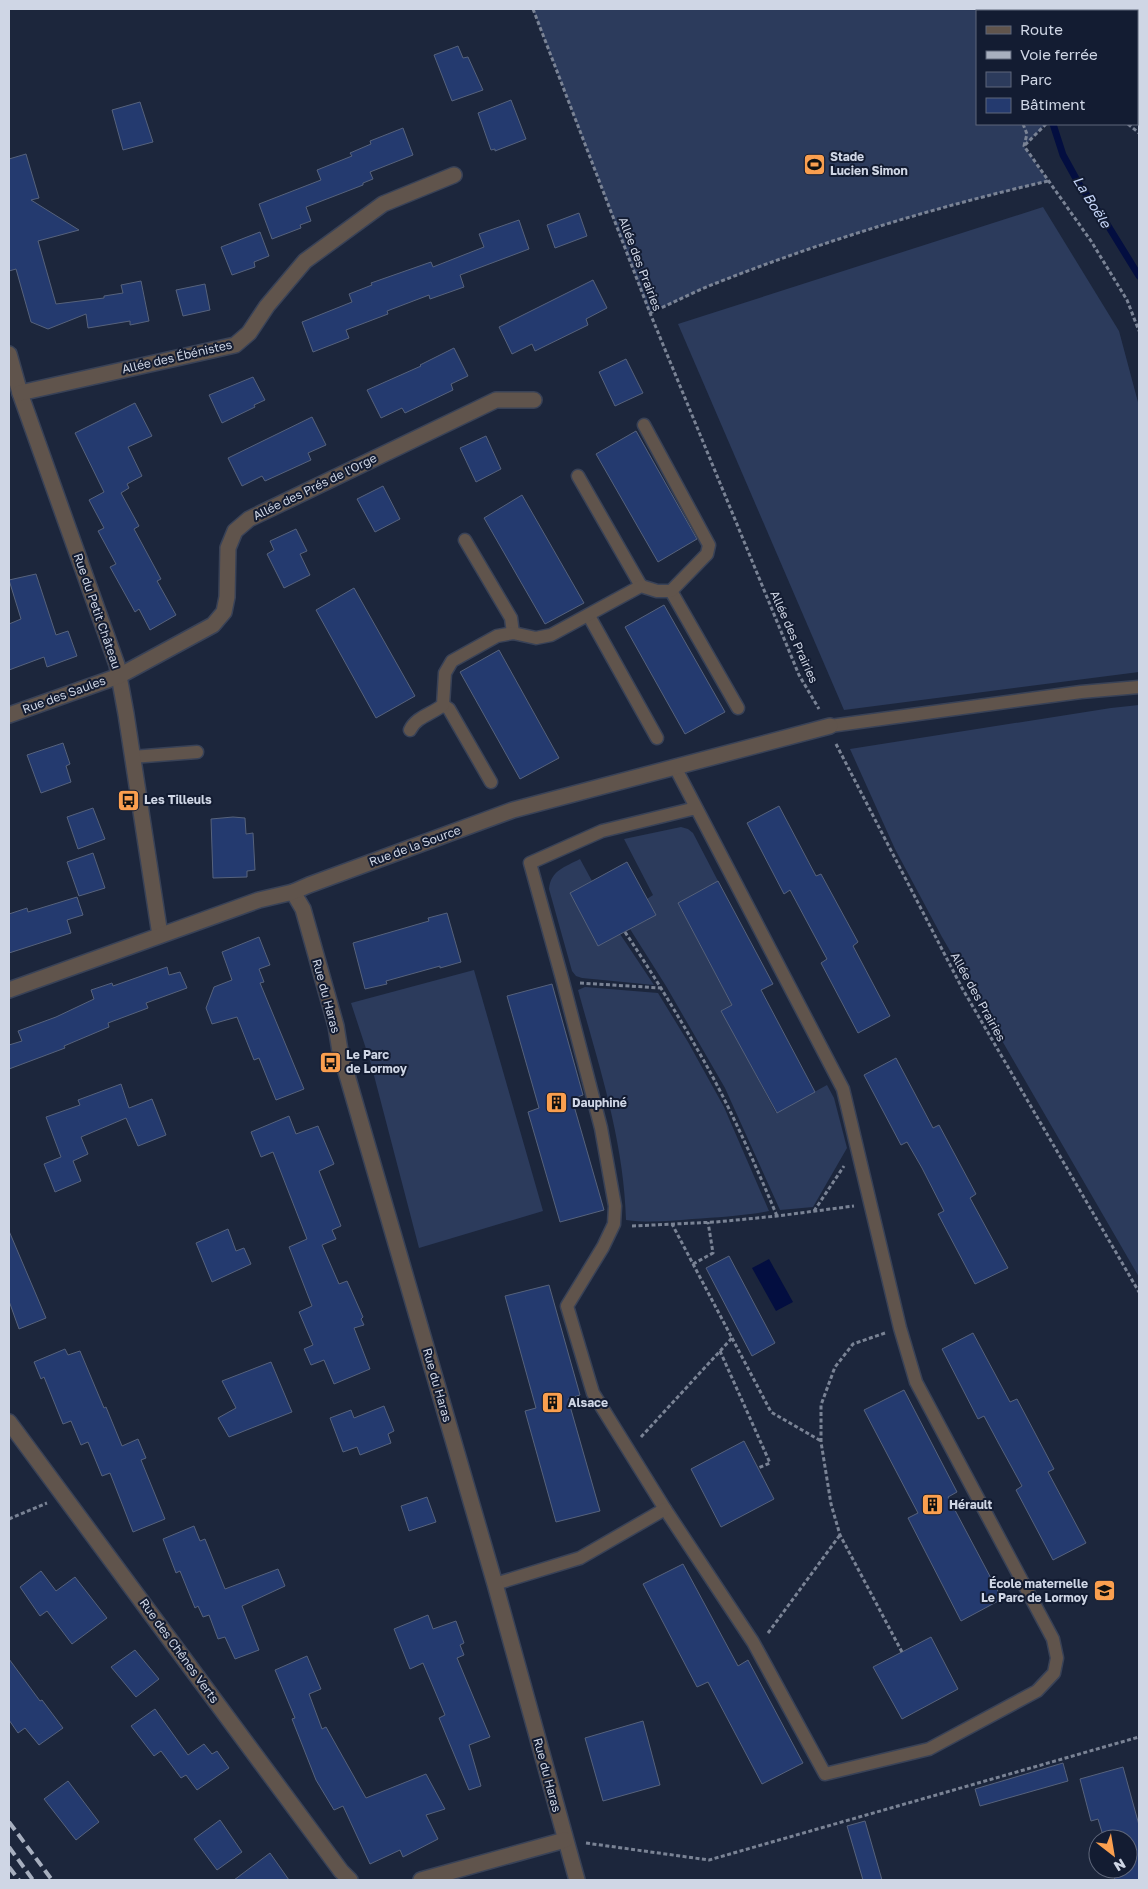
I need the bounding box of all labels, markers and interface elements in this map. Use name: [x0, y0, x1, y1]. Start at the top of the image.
legend: [976, 10, 1138, 125]
text: Route: [1020, 20, 1063, 38]
text: Voie ferrée: [1020, 45, 1098, 63]
text: Parc: [1020, 70, 1052, 88]
text: Bâtiment: [1020, 95, 1085, 113]
place label: Stade Lucien Simon: [830, 149, 908, 178]
sports icon: Stade Lucien Simon: [802, 152, 826, 176]
water label: La Boële: [1070, 173, 1115, 232]
street label: Allée des Prairies: [616, 215, 665, 313]
street label: Allée des Ébénistes: [120, 337, 233, 376]
street label: Allée des Prés de l'Orge: [250, 450, 379, 523]
street label: Rue du Petit Château: [71, 551, 124, 671]
street label: Allée des Prairies: [767, 588, 822, 685]
street label: Rue des Saules: [20, 673, 108, 717]
bus stop icon: Les Tilleuls: [116, 788, 140, 812]
place label: Les Tilleuls: [144, 792, 212, 807]
street label: Rue de la Source: [367, 822, 463, 869]
street label: Allée des Prairies: [948, 950, 1009, 1044]
street label: Rue du Haras: [309, 957, 344, 1035]
place label: Le Parc de Lormoy: [346, 1047, 408, 1076]
bus stop icon: Le Parc de Lormoy: [318, 1050, 342, 1074]
building icon: Dauphiné: [544, 1091, 568, 1115]
place label: Dauphiné: [572, 1095, 627, 1110]
street label: Rue du Haras: [420, 1346, 455, 1424]
building icon: Alsace: [540, 1391, 564, 1415]
place label: Alsace: [568, 1395, 608, 1410]
building icon: Hérault: [921, 1493, 945, 1517]
place label: Hérault: [949, 1497, 993, 1512]
place label: École maternelle Le Parc de Lormoy: [981, 1576, 1089, 1605]
school or university icon: École maternelle Le Parc de Lormoy: [1092, 1579, 1116, 1603]
street label: Rue des Chênes Verts: [136, 1596, 222, 1706]
street label: Rue du Haras: [530, 1736, 565, 1814]
north arrow: [1088, 1829, 1138, 1879]
text: N: [1111, 1856, 1129, 1876]

